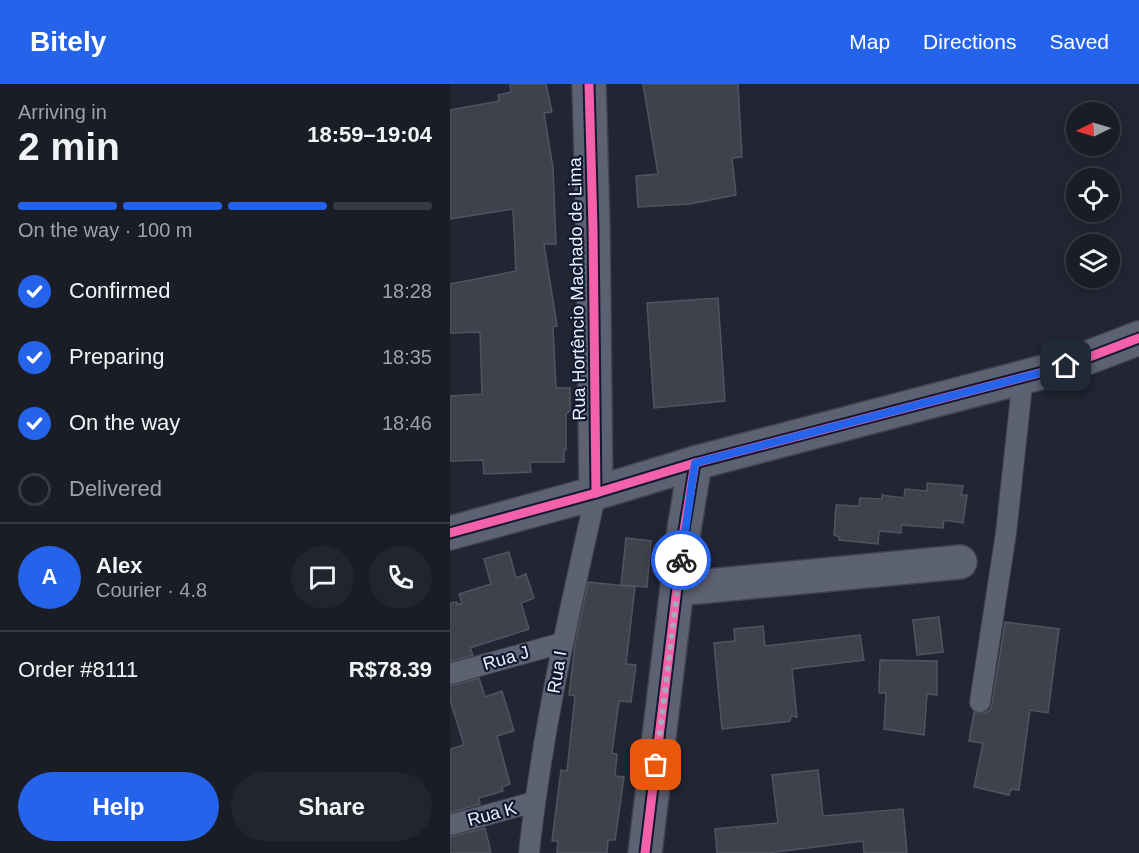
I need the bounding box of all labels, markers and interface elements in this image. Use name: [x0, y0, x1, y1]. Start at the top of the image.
text: Bitely: [30, 26, 106, 57]
text: Map: [849, 30, 890, 53]
text: Directions: [923, 30, 1016, 53]
text: Saved: [1049, 30, 1109, 53]
text: Arriving in: [18, 101, 107, 123]
north arrow: [1066, 102, 1120, 156]
map controls: [1066, 102, 1120, 288]
text: 18:59–19:04: [307, 122, 432, 147]
text: 2 min: [18, 125, 120, 168]
street label: Rua Hortêncio Machado de Lima: [565, 156, 589, 421]
button: locate: [1066, 168, 1120, 222]
text: On the way · 100 m: [18, 219, 193, 241]
button: layers: [1066, 234, 1120, 288]
icon: check: [18, 275, 51, 308]
text: Confirmed: [69, 278, 170, 303]
text: 18:28: [382, 280, 432, 302]
pin: [1040, 340, 1091, 391]
icon: check: [18, 341, 51, 374]
text: Preparing: [69, 344, 164, 369]
text: 18:35: [382, 346, 432, 368]
icon: home: [1049, 349, 1082, 382]
icon: check: [18, 407, 51, 440]
text: On the way: [69, 410, 180, 435]
text: 18:46: [382, 412, 432, 434]
text: Delivered: [69, 476, 162, 501]
courier: [651, 530, 711, 590]
icon: bike: [665, 544, 698, 577]
button: chat: [291, 546, 354, 609]
button: phone: [369, 546, 432, 609]
text: Alex: [96, 553, 142, 578]
text: A: [42, 564, 57, 589]
text: Courier · 4.8: [96, 579, 207, 601]
street label: Rua J: [481, 642, 531, 674]
street label: Rua I: [543, 649, 571, 695]
text: Order #8111: [18, 657, 138, 682]
text: R$78.39: [349, 657, 432, 682]
pin: [630, 739, 681, 790]
icon: bag: [639, 748, 672, 781]
button: Help: [18, 772, 219, 841]
button: Share: [231, 772, 432, 841]
street label: Rua K: [465, 798, 519, 830]

